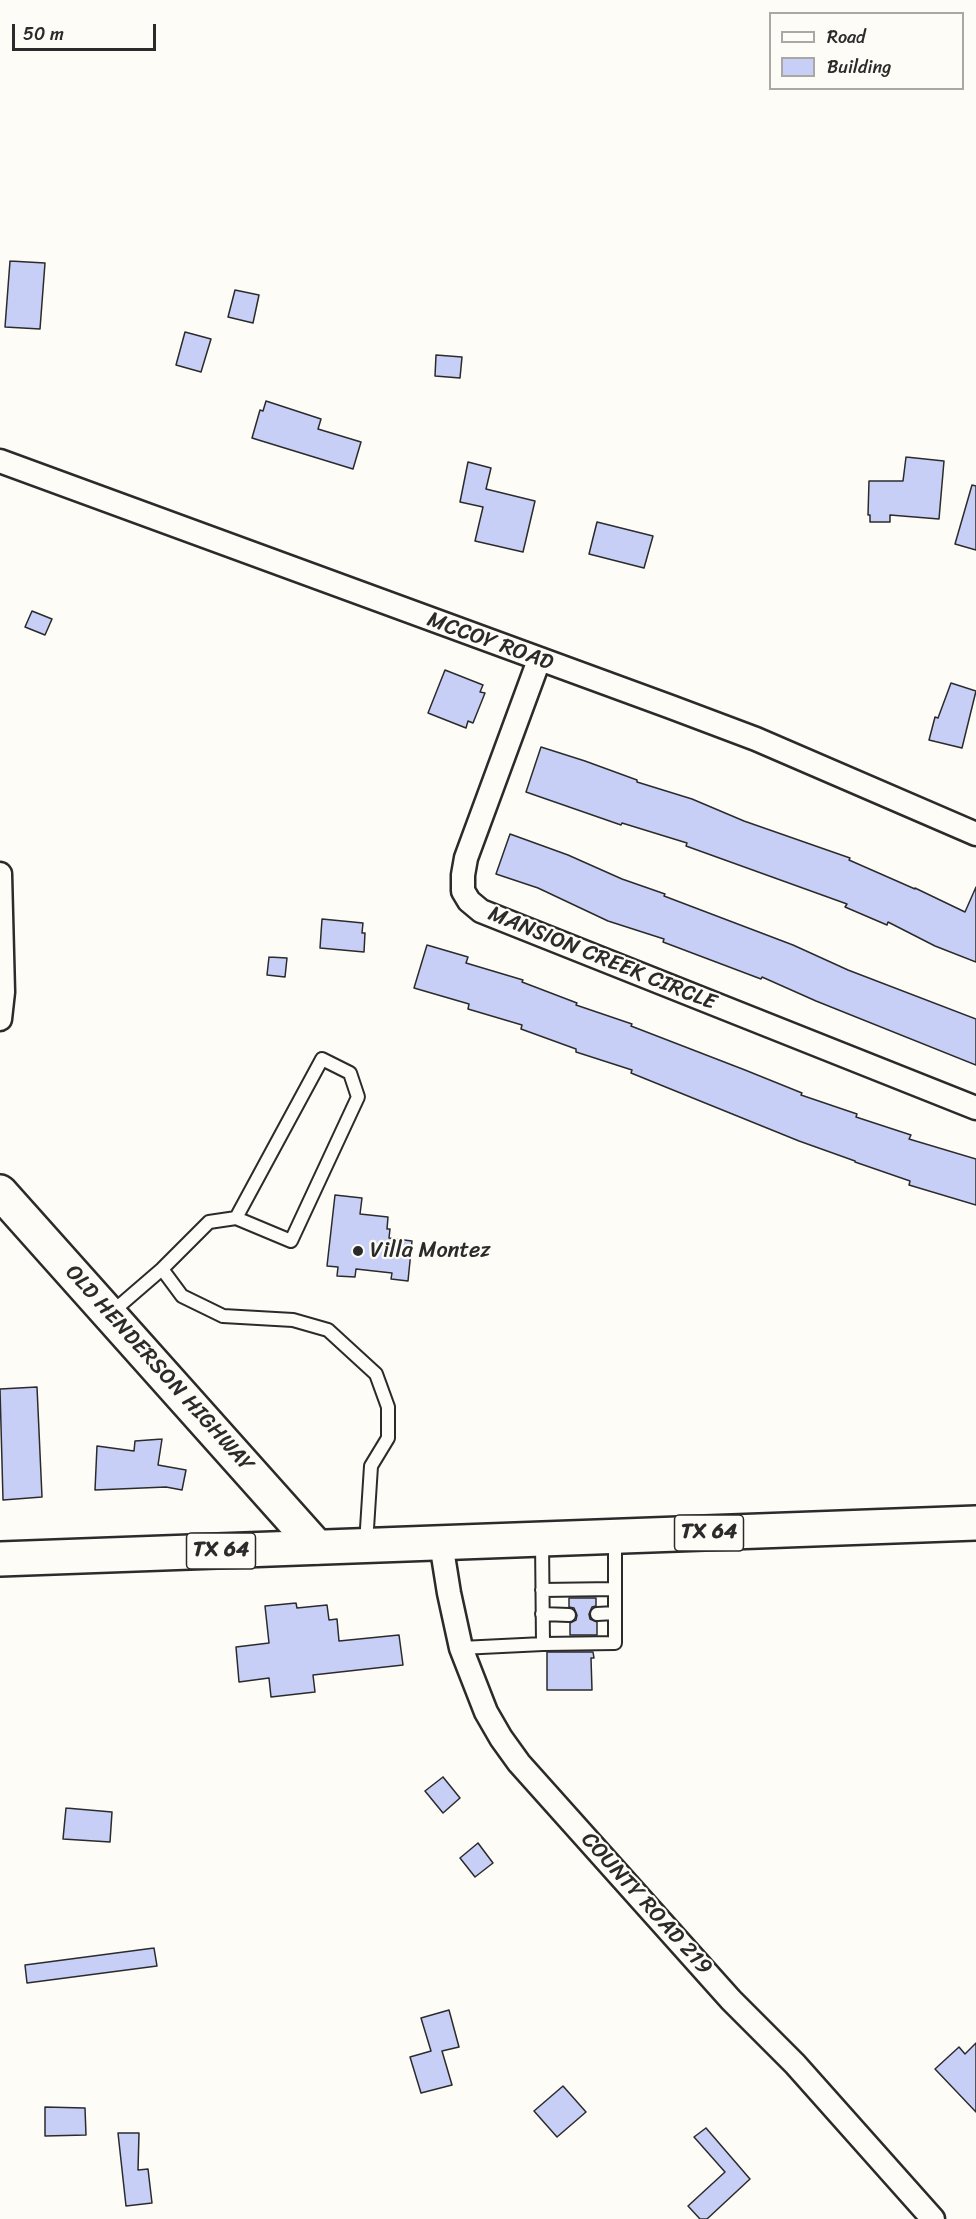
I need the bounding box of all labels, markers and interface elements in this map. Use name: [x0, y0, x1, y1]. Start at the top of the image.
scale bar: [15, 12, 159, 50]
legend: [769, 12, 964, 90]
text: 50 m: [23, 18, 64, 50]
text: Road: [827, 21, 866, 53]
text: Building: [827, 51, 891, 83]
street label: MCCOY ROAD: [423, 607, 557, 677]
street label: MANSION CREEK CIRCLE: [484, 901, 720, 1017]
place label: Villa Montez: [370, 1238, 491, 1264]
marker: Villa Montez: [351, 1244, 365, 1258]
street label: OLD HENDERSON HIGHWAY: [59, 1260, 259, 1478]
road number: TX 64: [674, 1515, 744, 1551]
road number: TX 64: [186, 1533, 256, 1569]
street label: COUNTY ROAD 219: [575, 1827, 717, 1981]

